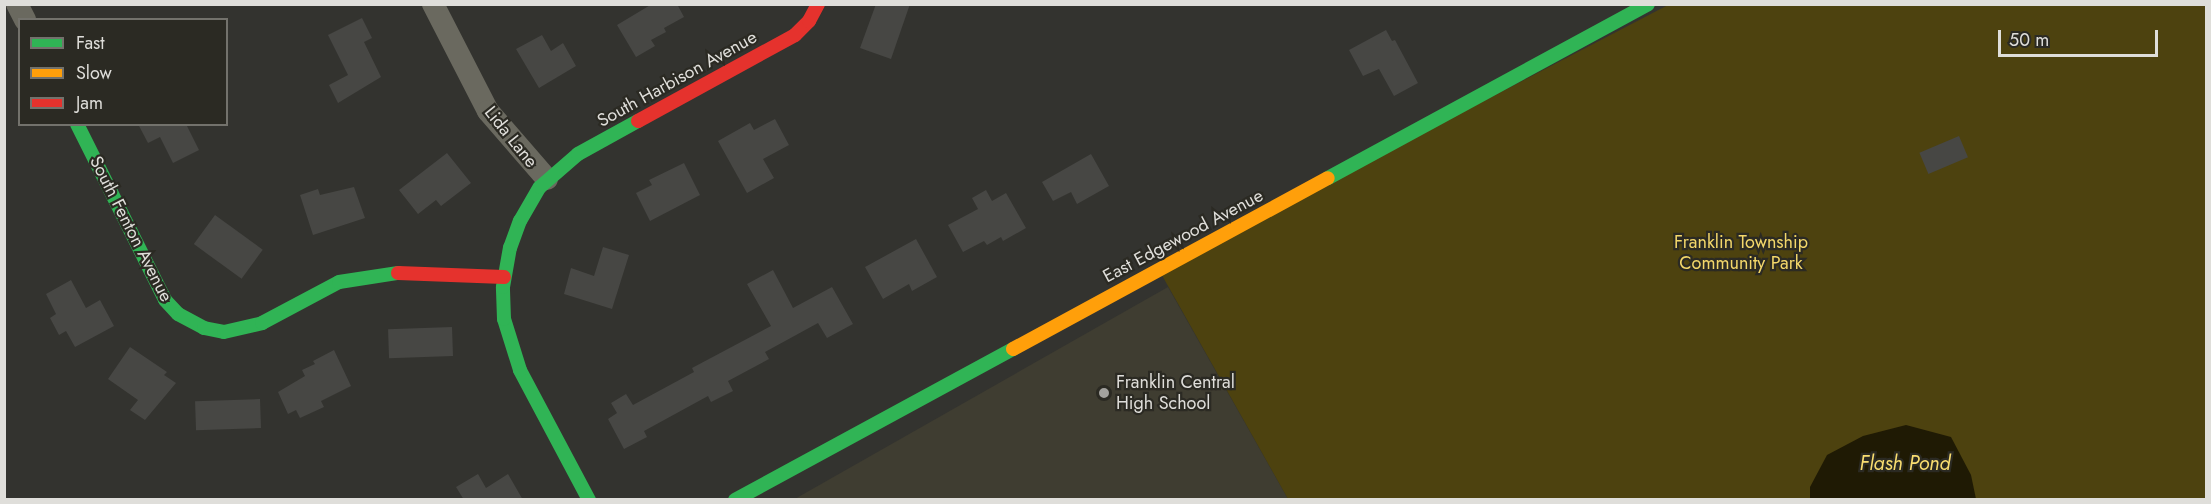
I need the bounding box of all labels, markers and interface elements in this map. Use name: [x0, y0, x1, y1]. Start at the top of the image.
legend: [18, 18, 228, 126]
scale bar: [2001, 18, 2162, 56]
street label: South Harbison Avenue: [594, 26, 760, 132]
text: 50 m: [2009, 27, 2049, 53]
text: Fast: [76, 30, 105, 56]
text: Slow: [76, 60, 112, 86]
text: Jam: [76, 90, 103, 116]
street label: Lida Lane: [480, 102, 542, 172]
street label: South Fenton Avenue: [85, 153, 177, 305]
street label: East Edgewood Avenue: [1099, 185, 1267, 287]
park label: Franklin Township Community Park: [1674, 232, 1808, 274]
place label: Franklin Central High School: [1116, 372, 1235, 415]
marker: Franklin Central High School: [1097, 386, 1111, 400]
water label: Flash Pond: [1859, 451, 1951, 475]

